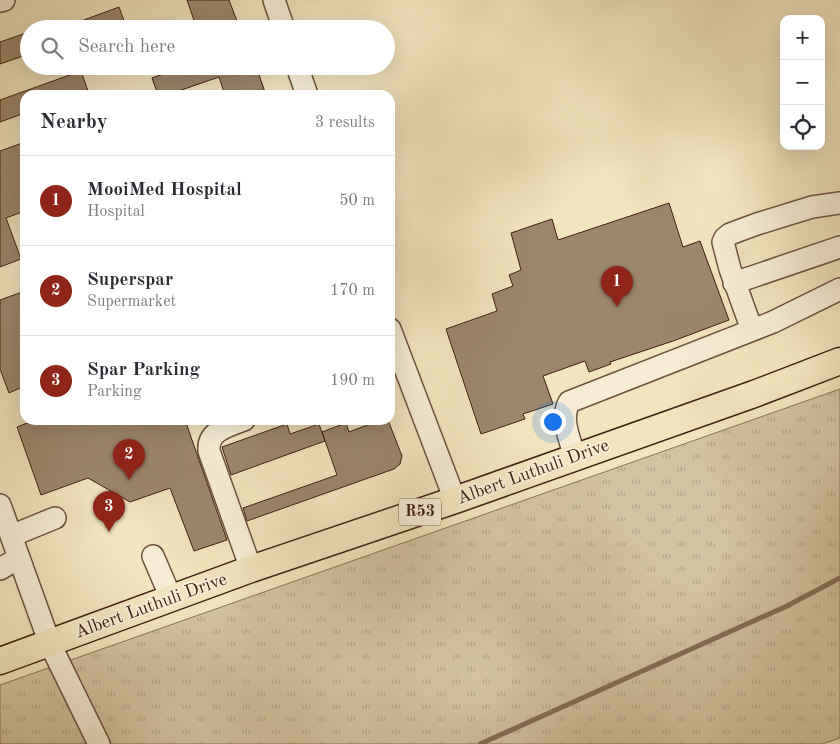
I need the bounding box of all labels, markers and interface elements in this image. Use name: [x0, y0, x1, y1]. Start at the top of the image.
map controls: [780, 15, 825, 150]
button: +: [780, 15, 825, 60]
search box: [20, 20, 395, 75]
icon: search: [38, 34, 66, 62]
text: Search here: [78, 38, 175, 57]
button: −: [780, 60, 825, 105]
button: locate: [780, 105, 825, 150]
text: Nearby: [40, 112, 108, 133]
text: 3 results: [315, 115, 375, 131]
text: MooiMed Hospital: [87, 181, 242, 200]
text: 1: [51, 193, 61, 209]
text: 50 m: [339, 193, 375, 209]
text: Hospital: [87, 204, 145, 220]
pin: 1: [601, 266, 633, 307]
text: Superspar: [87, 271, 173, 290]
text: 2: [51, 283, 61, 299]
text: 170 m: [330, 283, 375, 299]
text: Supermarket: [87, 294, 176, 310]
text: Spar Parking: [87, 361, 200, 380]
text: 3: [51, 373, 61, 389]
text: 190 m: [330, 373, 375, 389]
text: Parking: [87, 384, 142, 400]
your location: [540, 409, 566, 435]
street label: Albert Luthuli Drive: [455, 436, 611, 508]
pin: 2: [113, 439, 145, 480]
pin: 3: [93, 491, 125, 532]
road number: R53: [399, 498, 441, 526]
street label: Albert Luthuli Drive: [73, 570, 229, 642]

